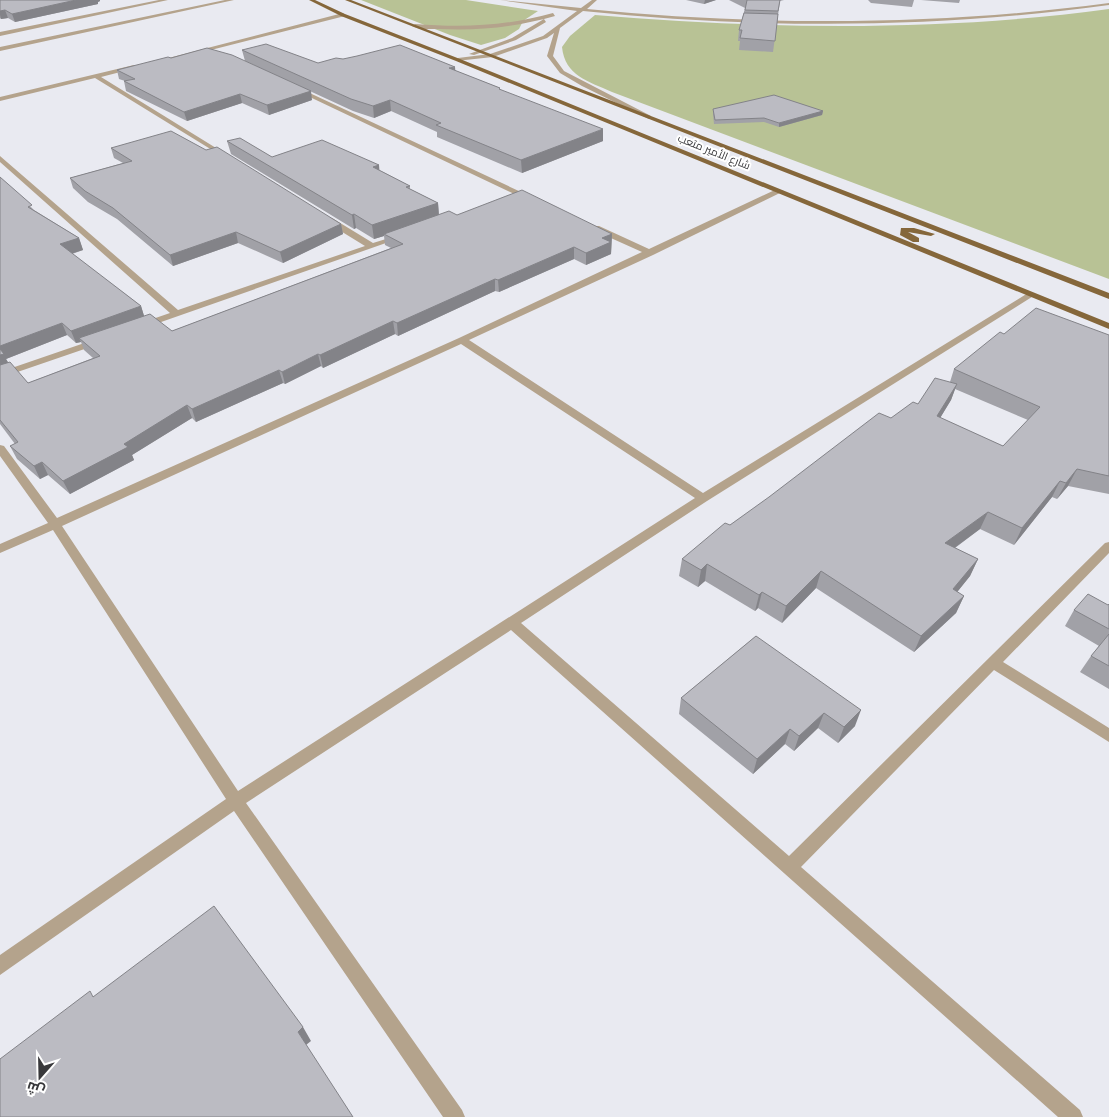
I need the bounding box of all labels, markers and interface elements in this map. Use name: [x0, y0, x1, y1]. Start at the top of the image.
street label: شارع الأمير متعب: [675, 132, 752, 173]
north arrow: [15, 1052, 65, 1102]
text: ش: [24, 1078, 47, 1100]

